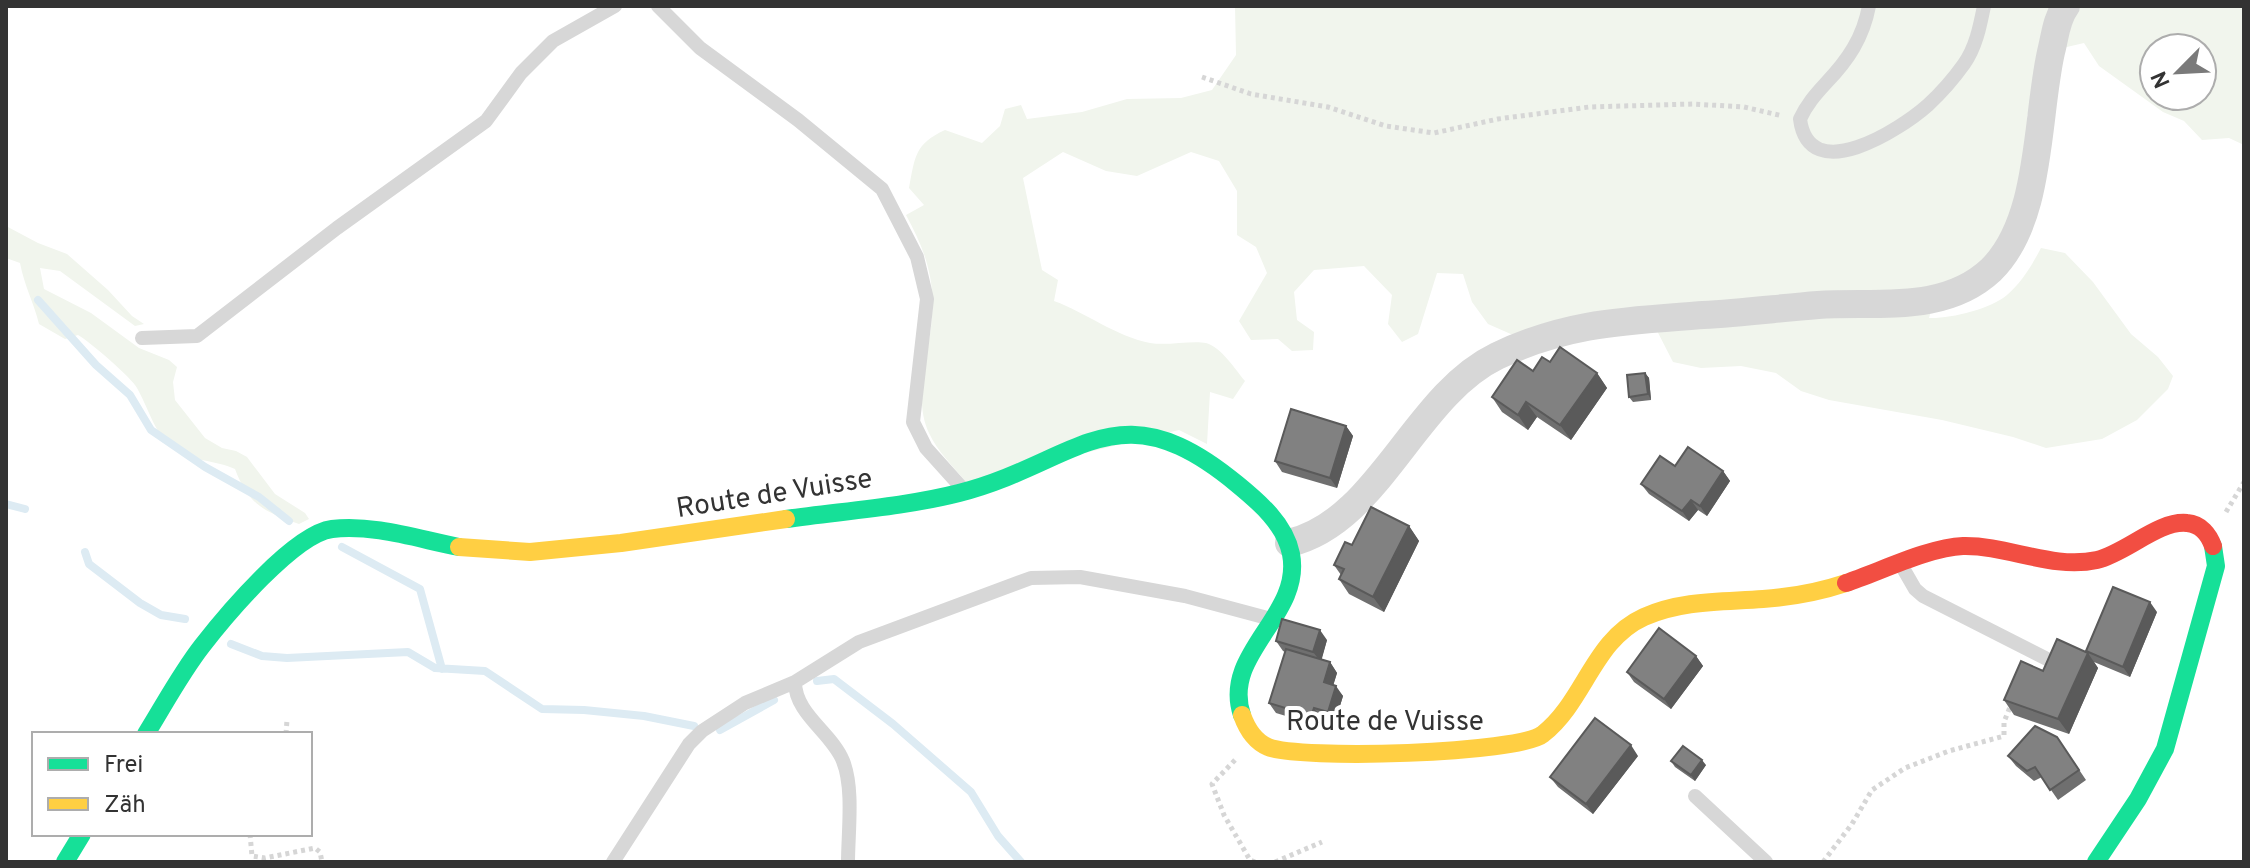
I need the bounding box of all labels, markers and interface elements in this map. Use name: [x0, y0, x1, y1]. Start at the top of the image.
north arrow: [2138, 32, 2218, 112]
text: N: [2146, 66, 2178, 92]
street label: Route de Vuisse: [674, 462, 875, 528]
street label: Route de Vuisse: [1286, 705, 1484, 741]
legend: [32, 732, 312, 836]
text: Frei: [104, 751, 143, 781]
text: Zäh: [104, 791, 146, 821]

